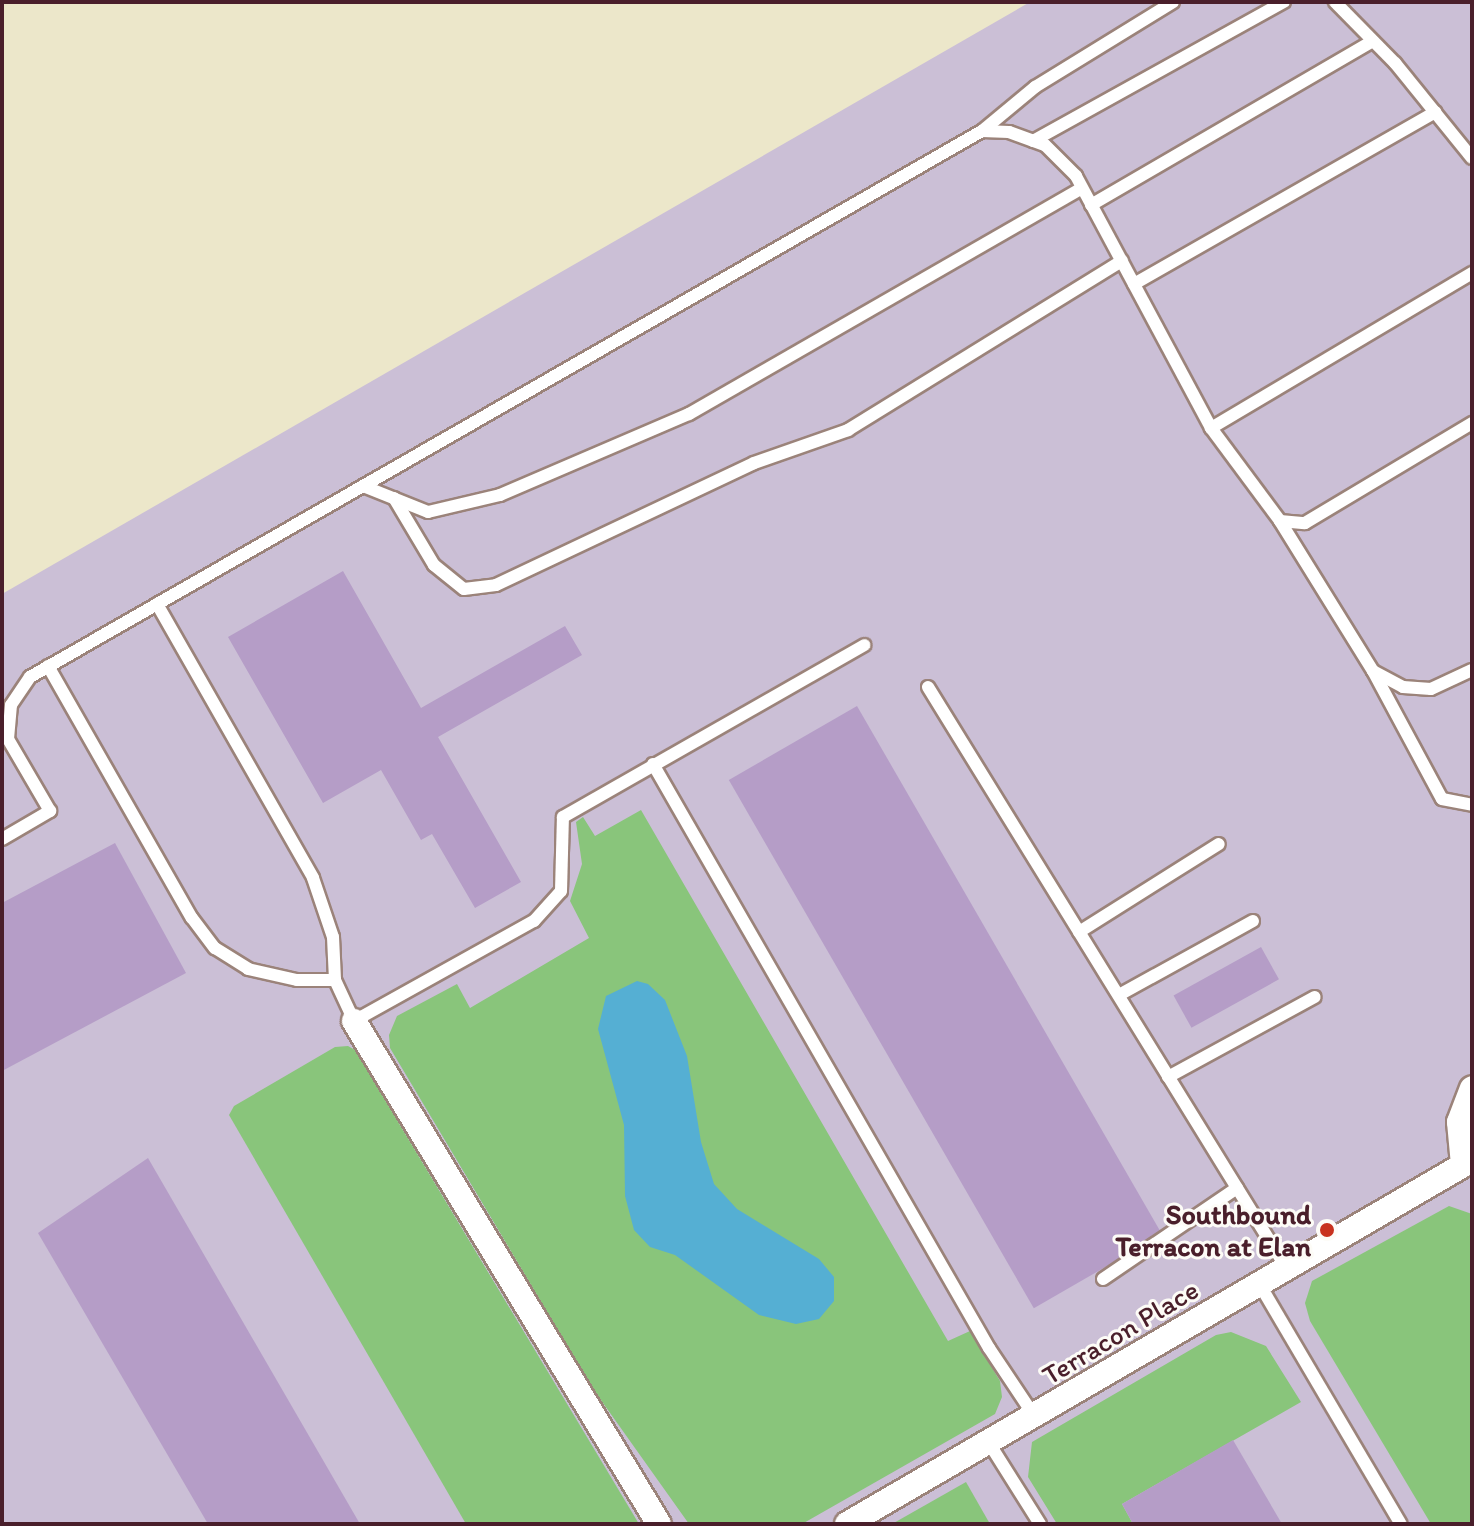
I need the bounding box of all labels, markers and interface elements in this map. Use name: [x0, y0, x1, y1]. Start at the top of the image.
place label: Southbound Terracon at Elan: [1116, 1197, 1311, 1263]
marker: Southbound Terracon at Elan: [1318, 1221, 1336, 1239]
street label: Terracon Place: [1036, 1272, 1204, 1392]

